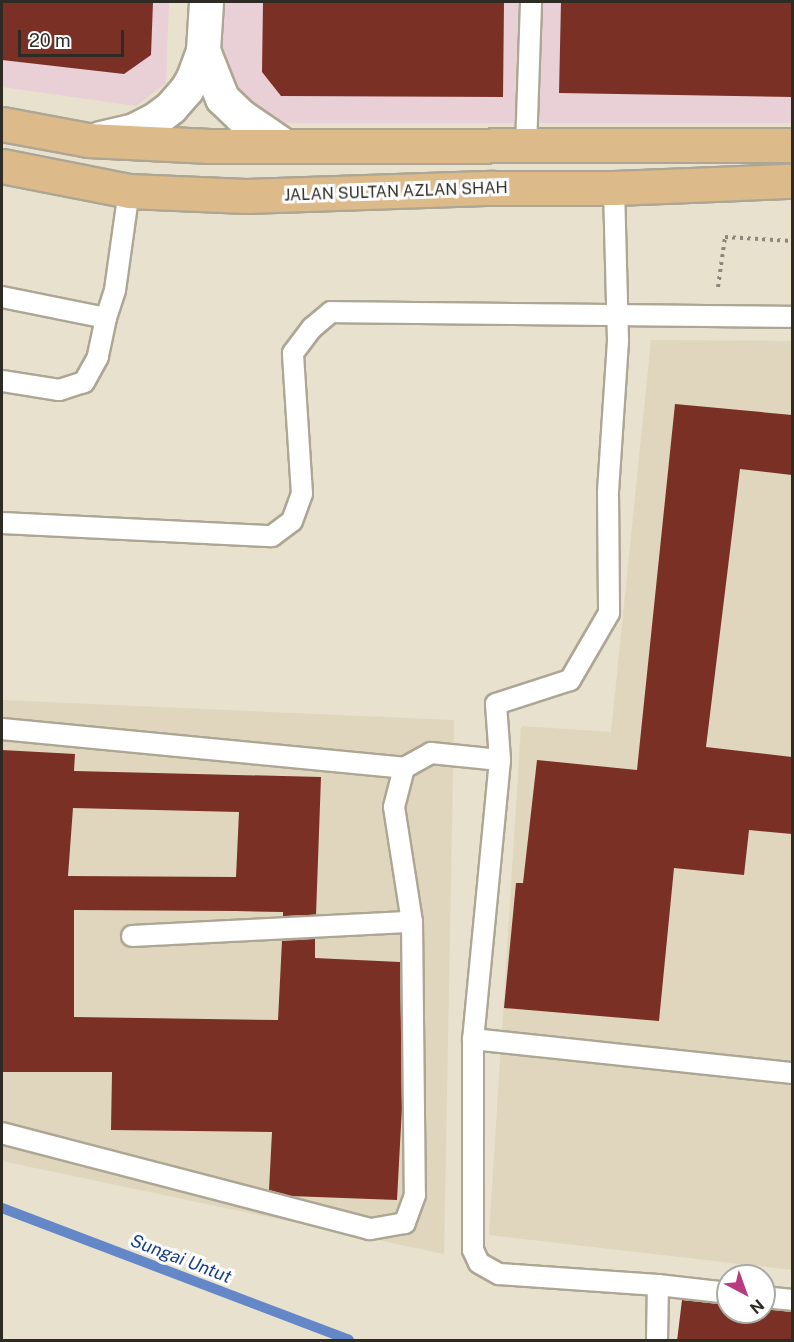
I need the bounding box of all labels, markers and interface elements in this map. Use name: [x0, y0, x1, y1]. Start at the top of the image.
scale bar: [21, 18, 128, 56]
text: 20 m: [29, 30, 71, 51]
street label: JALAN SULTAN AZLAN SHAH: [284, 178, 508, 206]
water label: Sungai Untut: [128, 1230, 234, 1288]
north arrow: [716, 1264, 776, 1324]
text: N: [746, 1295, 768, 1318]

